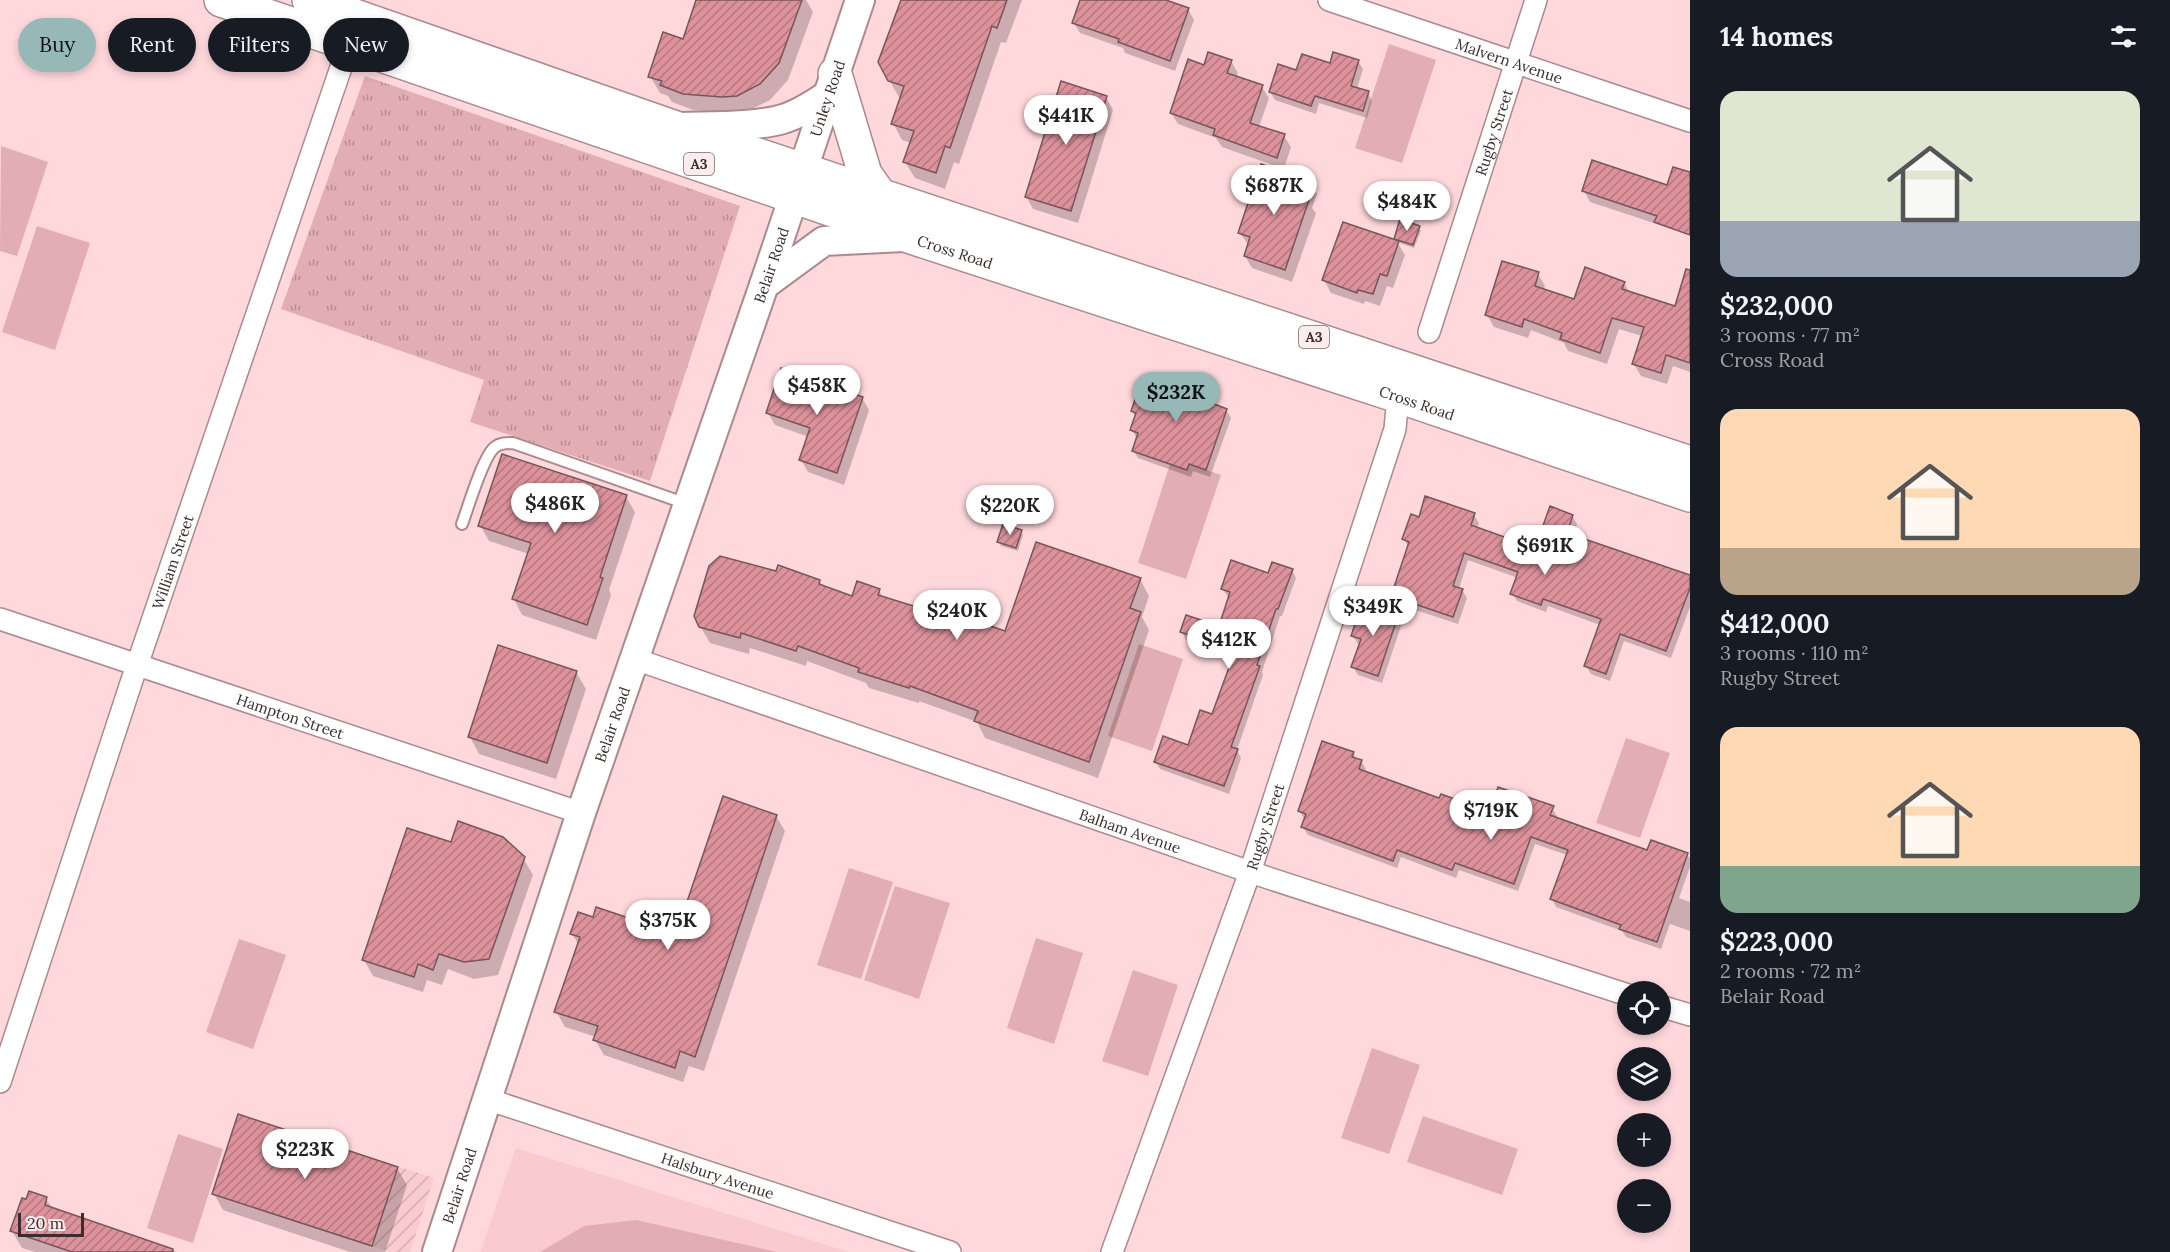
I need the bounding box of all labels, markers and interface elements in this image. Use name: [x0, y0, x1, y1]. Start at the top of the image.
chip: Buy: [18, 18, 96, 72]
chip: Rent: [108, 18, 196, 72]
chip: Filters: [208, 18, 311, 72]
chip: New: [323, 18, 409, 72]
text: 14 homes: [1720, 20, 1833, 53]
icon: filters: [2107, 20, 2140, 53]
street label: Malvern Avenue: [1453, 34, 1565, 87]
street label: Unley Road: [805, 58, 849, 139]
street label: Rugby Street: [1471, 86, 1516, 178]
pin: $441K: [1024, 95, 1108, 146]
text: $441K: [1038, 102, 1094, 127]
icon: home: [1876, 130, 1984, 238]
road number: A3: [684, 153, 714, 175]
pin: $687K: [1232, 165, 1316, 216]
text: $687K: [1245, 172, 1303, 197]
pin: $484K: [1365, 181, 1449, 232]
text: $484K: [1377, 188, 1437, 213]
street label: Belair Road: [749, 225, 792, 305]
street label: Cross Road: [915, 230, 995, 273]
text: $232,000: [1720, 289, 1833, 322]
text: 3 rooms · 77 m²: [1720, 322, 1860, 347]
road number: A3: [1299, 326, 1329, 348]
text: Cross Road: [1720, 347, 1824, 372]
pin: $458K: [775, 365, 859, 416]
text: $458K: [787, 372, 847, 397]
pin: $232K: [1134, 372, 1218, 423]
text: $232K: [1147, 379, 1205, 404]
street label: Cross Road: [1377, 381, 1457, 424]
icon: home: [1876, 448, 1984, 556]
pin: $486K: [513, 483, 597, 534]
pin: $220K: [968, 485, 1052, 536]
text: $486K: [525, 490, 585, 515]
text: $220K: [980, 492, 1040, 517]
street label: William Street: [147, 512, 197, 612]
pin: $691K: [1503, 525, 1587, 576]
text: $691K: [1516, 532, 1574, 557]
pin: $349K: [1331, 586, 1415, 637]
pin: $240K: [915, 590, 999, 641]
text: $349K: [1343, 593, 1403, 618]
text: $240K: [927, 597, 987, 622]
text: $412,000: [1720, 607, 1830, 640]
pin: $412K: [1187, 619, 1271, 670]
text: $412K: [1201, 626, 1257, 651]
text: 3 rooms · 110 m²: [1720, 640, 1869, 665]
text: Rugby Street: [1720, 665, 1840, 690]
street label: Belair Road: [590, 684, 634, 765]
street label: Hampton Street: [234, 689, 347, 743]
icon: home: [1876, 766, 1984, 874]
street label: Rugby Street: [1242, 781, 1288, 872]
pin: $719K: [1449, 790, 1533, 841]
text: $719K: [1463, 797, 1519, 822]
street label: Balham Avenue: [1077, 804, 1183, 857]
pin: $375K: [626, 900, 710, 951]
text: $375K: [639, 907, 697, 932]
text: $223,000: [1720, 925, 1833, 958]
text: 2 rooms · 72 m²: [1720, 958, 1861, 983]
map controls: [1617, 981, 1671, 1233]
button: locate: [1617, 981, 1671, 1035]
text: Belair Road: [1720, 983, 1825, 1008]
button: layers: [1617, 1047, 1671, 1101]
button: +: [1617, 1113, 1671, 1167]
pin: $223K: [263, 1129, 347, 1180]
text: $223K: [276, 1136, 334, 1161]
street label: Belair Road: [438, 1145, 480, 1226]
street label: Halsbury Avenue: [659, 1148, 777, 1203]
button: −: [1617, 1179, 1671, 1233]
scale bar: [18, 1210, 84, 1238]
text: 20 m: [27, 1213, 64, 1233]

